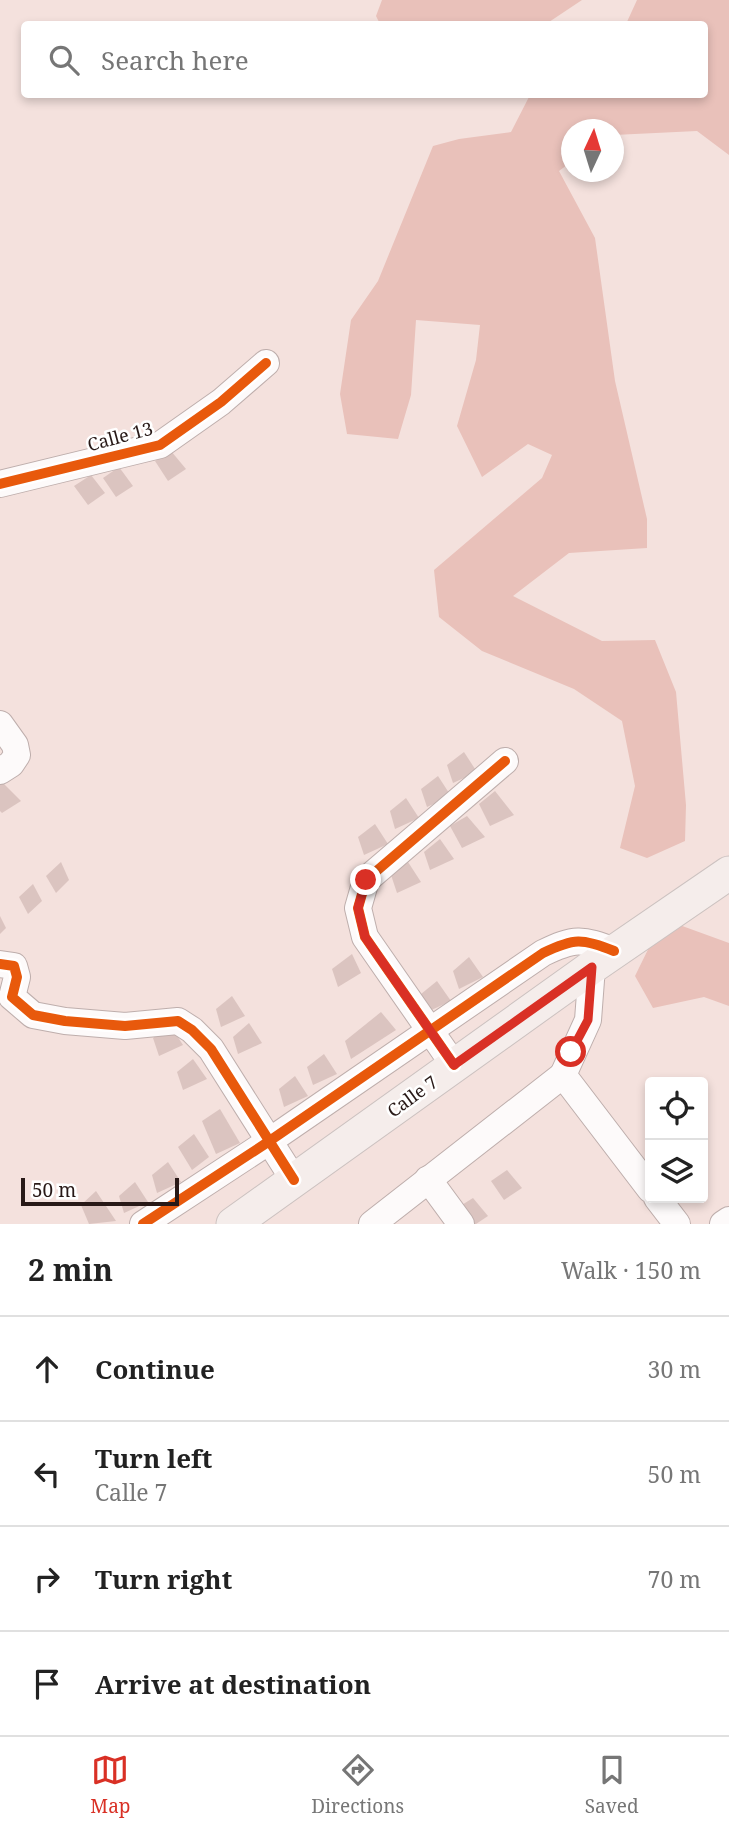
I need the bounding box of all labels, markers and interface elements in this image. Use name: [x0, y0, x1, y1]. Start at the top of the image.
search box: [21, 21, 708, 98]
icon: search: [45, 41, 83, 79]
text: Search here: [101, 42, 249, 78]
north arrow: [561, 119, 624, 182]
street label: Calle 13: [85, 416, 155, 456]
route end: [350, 864, 381, 895]
route start: [555, 1036, 586, 1067]
street label: Calle 7: [382, 1070, 442, 1122]
map controls: [645, 1077, 708, 1203]
button: locate: [645, 1077, 708, 1140]
button: layers: [645, 1140, 708, 1203]
scale bar: [21, 1175, 178, 1207]
text: 50 m: [32, 1177, 76, 1203]
text: 2 min: [28, 1249, 113, 1290]
text: Walk · 150 m: [561, 1254, 701, 1286]
icon: ahead: [28, 1350, 66, 1388]
text: Continue: [95, 1351, 215, 1387]
text: 30 m: [648, 1353, 701, 1385]
text: Turn left: [95, 1440, 212, 1476]
icon: left: [28, 1455, 66, 1493]
text: 50 m: [648, 1458, 701, 1490]
text: Calle 7: [95, 1476, 167, 1508]
icon: right: [28, 1560, 66, 1598]
text: Turn right: [95, 1561, 232, 1597]
text: 70 m: [648, 1563, 701, 1595]
icon: arrive: [28, 1665, 66, 1703]
text: Arrive at destination: [95, 1666, 371, 1702]
tab: Map: [90, 1751, 131, 1819]
tab: Directions: [311, 1751, 404, 1819]
tab: Saved: [585, 1751, 639, 1819]

